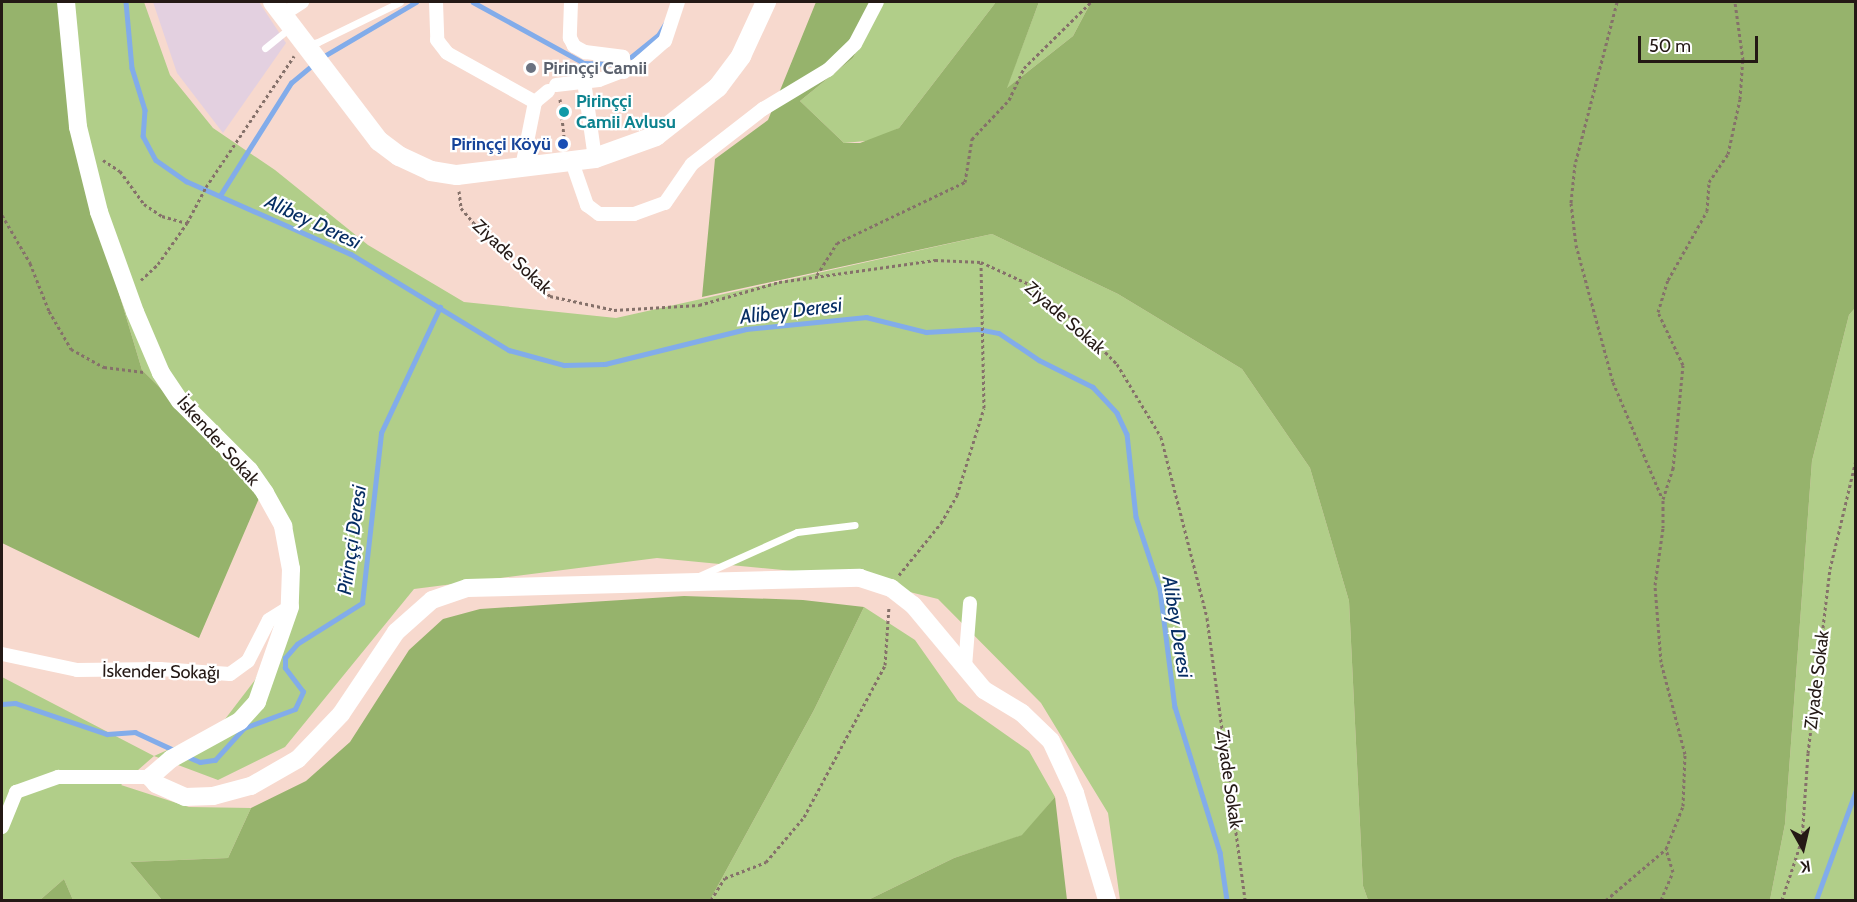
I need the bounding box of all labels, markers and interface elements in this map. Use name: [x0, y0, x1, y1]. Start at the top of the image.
scale bar: [1641, 24, 1761, 62]
text: 50 m: [1649, 35, 1691, 57]
place label: Pirinççi Camii: [543, 57, 647, 79]
marker: Pirinççi Camii: [524, 61, 538, 75]
place label: Pirinççi Camii Avlusu: [576, 91, 676, 134]
marker: Pirinççi Camii Avlusu: [557, 105, 571, 119]
place label: Pirinççi Köyü: [451, 133, 551, 155]
marker: Pirinççi Köyü: [556, 137, 570, 151]
water label: Alibey Deresi: [261, 189, 365, 255]
street label: Ziyade Sokak: [468, 215, 556, 299]
street label: Ziyade Sokak: [1020, 277, 1110, 359]
water label: Alibey Deresi: [739, 293, 843, 329]
street label: İskender Sokak: [172, 392, 264, 490]
water label: Pirinççi Deresi: [332, 484, 372, 596]
water label: Alibey Deresi: [1157, 574, 1197, 680]
street label: Ziyade Sokak: [1800, 629, 1834, 731]
street label: İskender Sokağı: [102, 660, 220, 684]
street label: Ziyade Sokak: [1211, 728, 1247, 830]
north arrow: [1773, 818, 1833, 878]
text: K: [1799, 856, 1812, 876]

